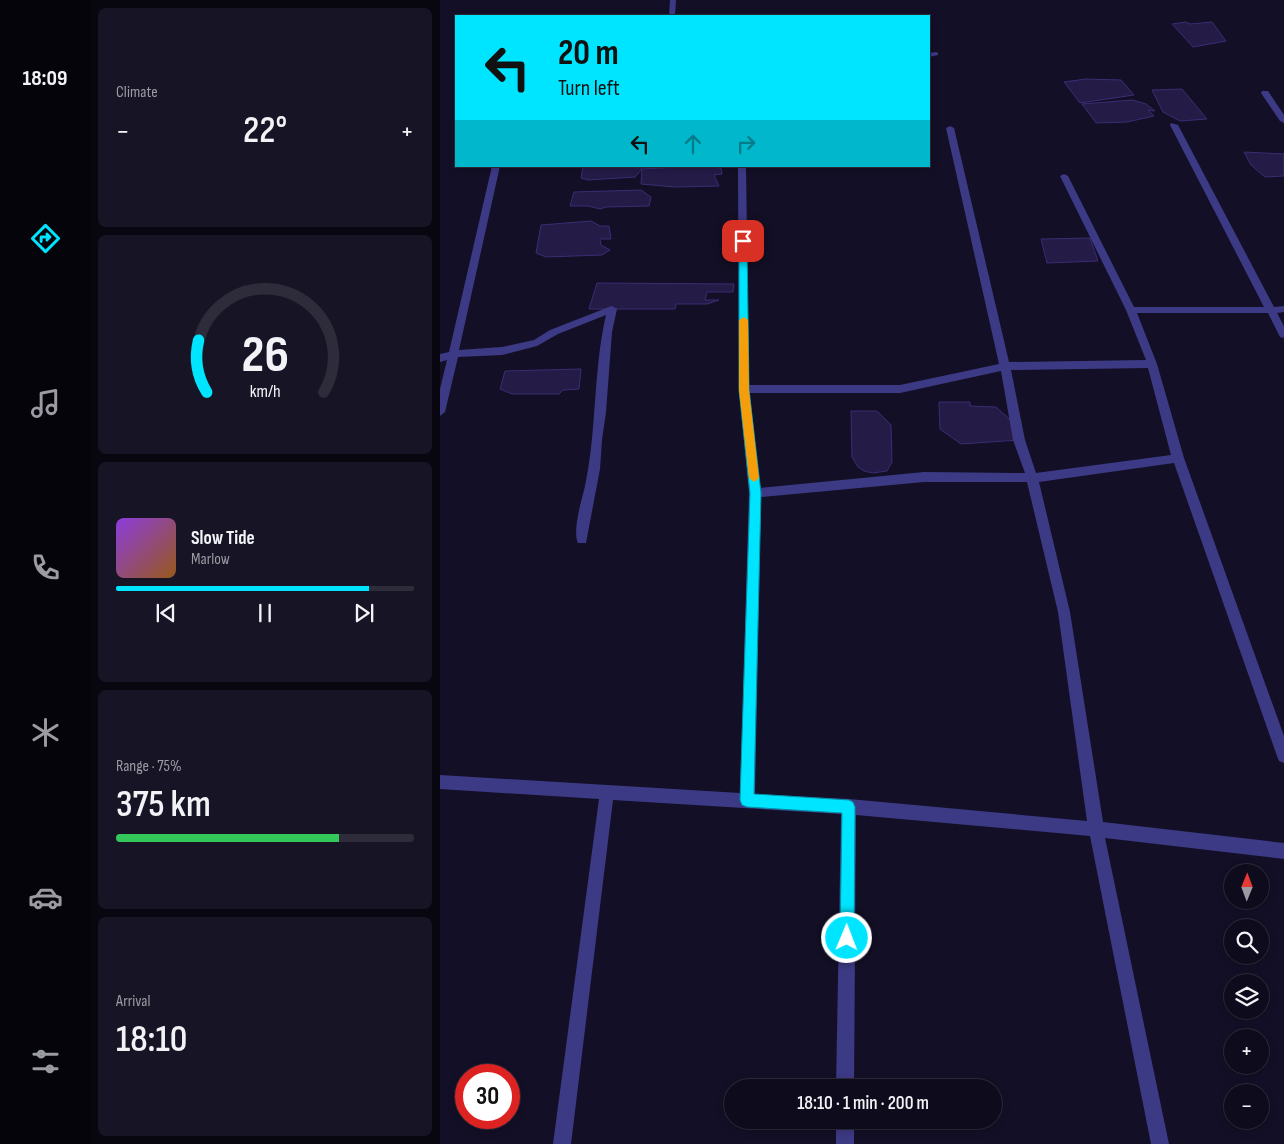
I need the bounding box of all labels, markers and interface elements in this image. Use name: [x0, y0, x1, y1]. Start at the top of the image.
text: 20 m: [558, 32, 619, 75]
icon: left: [475, 35, 540, 100]
text: 18:09: [23, 65, 67, 92]
text: Turn left: [558, 75, 620, 102]
text: Climate: [116, 83, 158, 102]
text: 22°: [243, 108, 287, 153]
text: −: [116, 115, 130, 148]
text: +: [400, 115, 414, 148]
icon: left: [626, 130, 654, 158]
icon: ahead: [679, 130, 707, 158]
icon: right: [732, 130, 760, 158]
pin: [722, 220, 764, 262]
icon: directions: [28, 221, 63, 256]
icon: arrive: [729, 227, 757, 255]
text: 26: [241, 324, 289, 387]
text: km/h: [250, 381, 280, 402]
icon: music: [28, 386, 63, 421]
text: Slow Tide: [191, 527, 255, 550]
icon: phone: [28, 550, 63, 585]
text: Marlow: [191, 550, 230, 569]
icon: previous: [152, 599, 180, 627]
icon: pause: [251, 599, 279, 627]
icon: next: [350, 599, 378, 627]
icon: climate: [28, 715, 63, 750]
text: Range · 75%: [116, 757, 182, 776]
text: 375 km: [116, 782, 211, 827]
north arrow: [1224, 864, 1269, 909]
map controls: [1224, 864, 1269, 1129]
icon: car: [28, 880, 63, 915]
position arrow: [820, 911, 872, 963]
button: search: [1224, 919, 1269, 964]
button: layers: [1224, 974, 1269, 1019]
text: Arrival: [116, 992, 150, 1011]
text: 18:10: [116, 1017, 187, 1062]
button: +: [1224, 1029, 1269, 1074]
icon: filters: [28, 1044, 63, 1079]
speed limit sign: 30: [455, 1064, 520, 1129]
button: −: [1224, 1084, 1269, 1129]
text: 18:10 · 1 min · 200 m: [797, 1092, 929, 1115]

